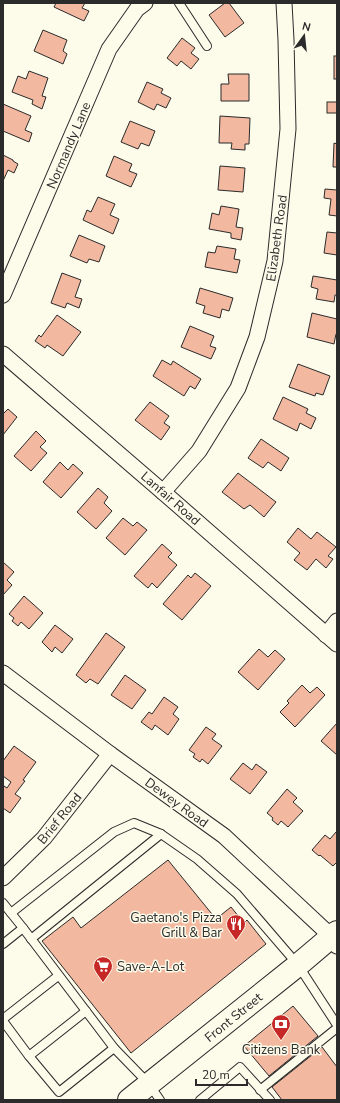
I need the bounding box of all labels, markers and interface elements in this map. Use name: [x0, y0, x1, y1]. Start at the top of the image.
north arrow: [284, 16, 324, 56]
text: N: [301, 19, 312, 35]
street label: Normandy Lane: [43, 99, 95, 192]
street label: Elizabeth Road: [262, 194, 292, 283]
street label: Lanfair Road: [137, 468, 204, 530]
street label: Dewey Road: [141, 774, 212, 832]
street label: Brief Road: [33, 789, 86, 848]
place label: Gaetano's Pizza Grill & Bar: [130, 909, 222, 942]
restaurant icon: Gaetano's Pizza Grill & Bar: [225, 913, 247, 941]
supermarket icon: Save-A-Lot: [92, 955, 114, 983]
place label: Save-A-Lot: [117, 958, 185, 976]
street label: Front Street: [201, 989, 267, 1047]
bank icon: Citizens Bank: [270, 1013, 292, 1041]
place label: Citizens Bank: [242, 1041, 321, 1059]
scale bar: [196, 1061, 247, 1087]
text: 20 m: [202, 1067, 230, 1083]

